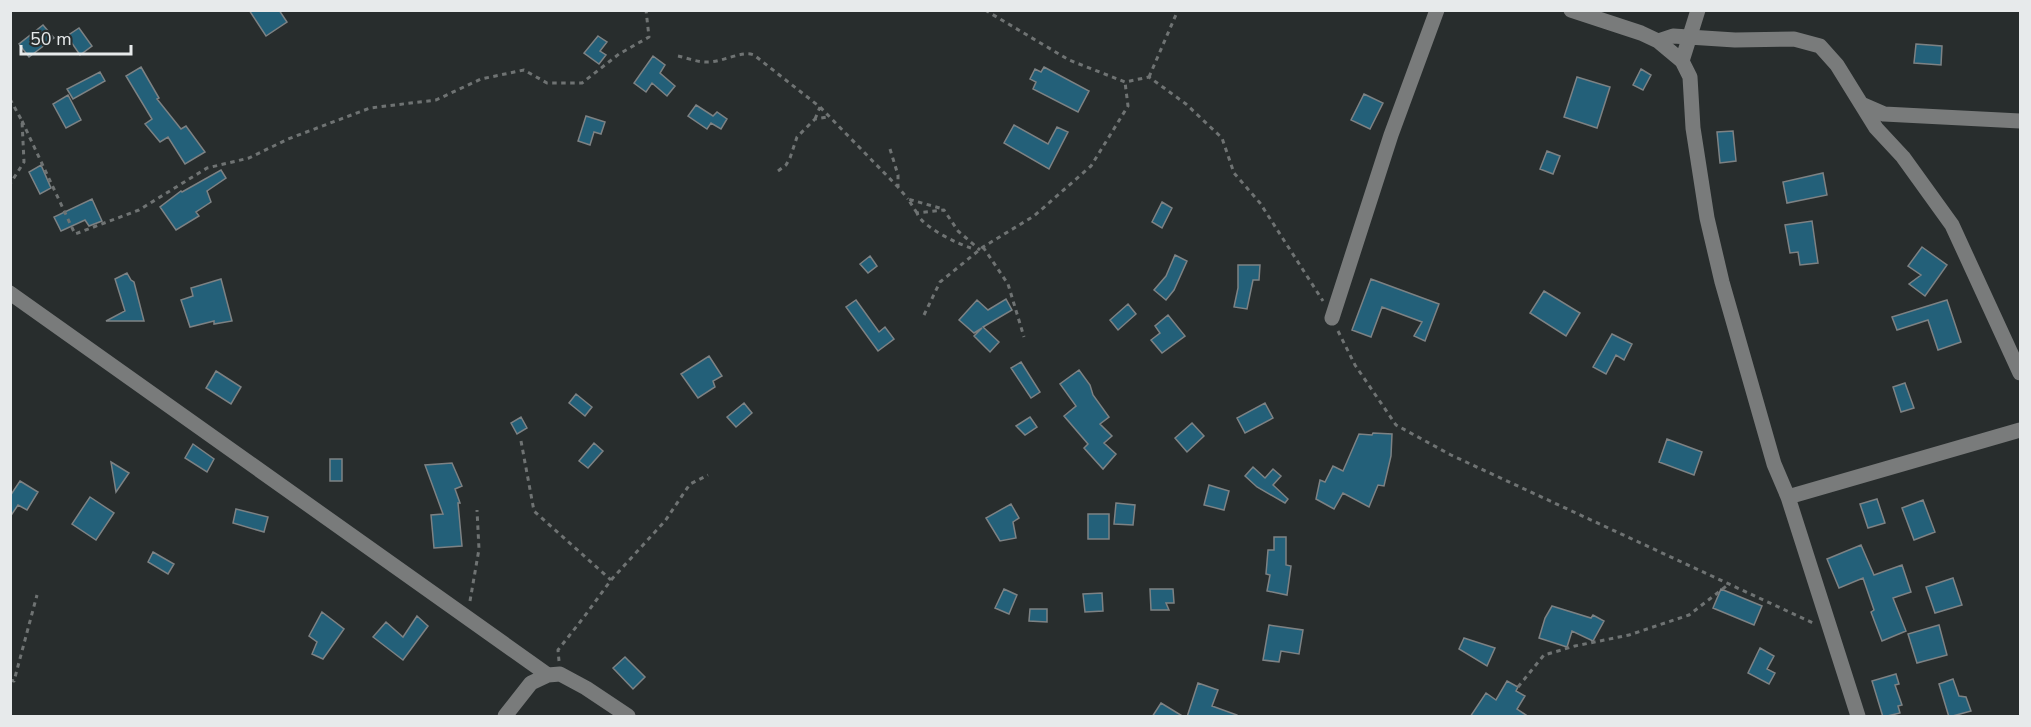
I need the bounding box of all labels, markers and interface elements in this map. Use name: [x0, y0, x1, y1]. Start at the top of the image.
scale bar: [21, 18, 130, 56]
text: 50 m: [30, 27, 72, 51]

